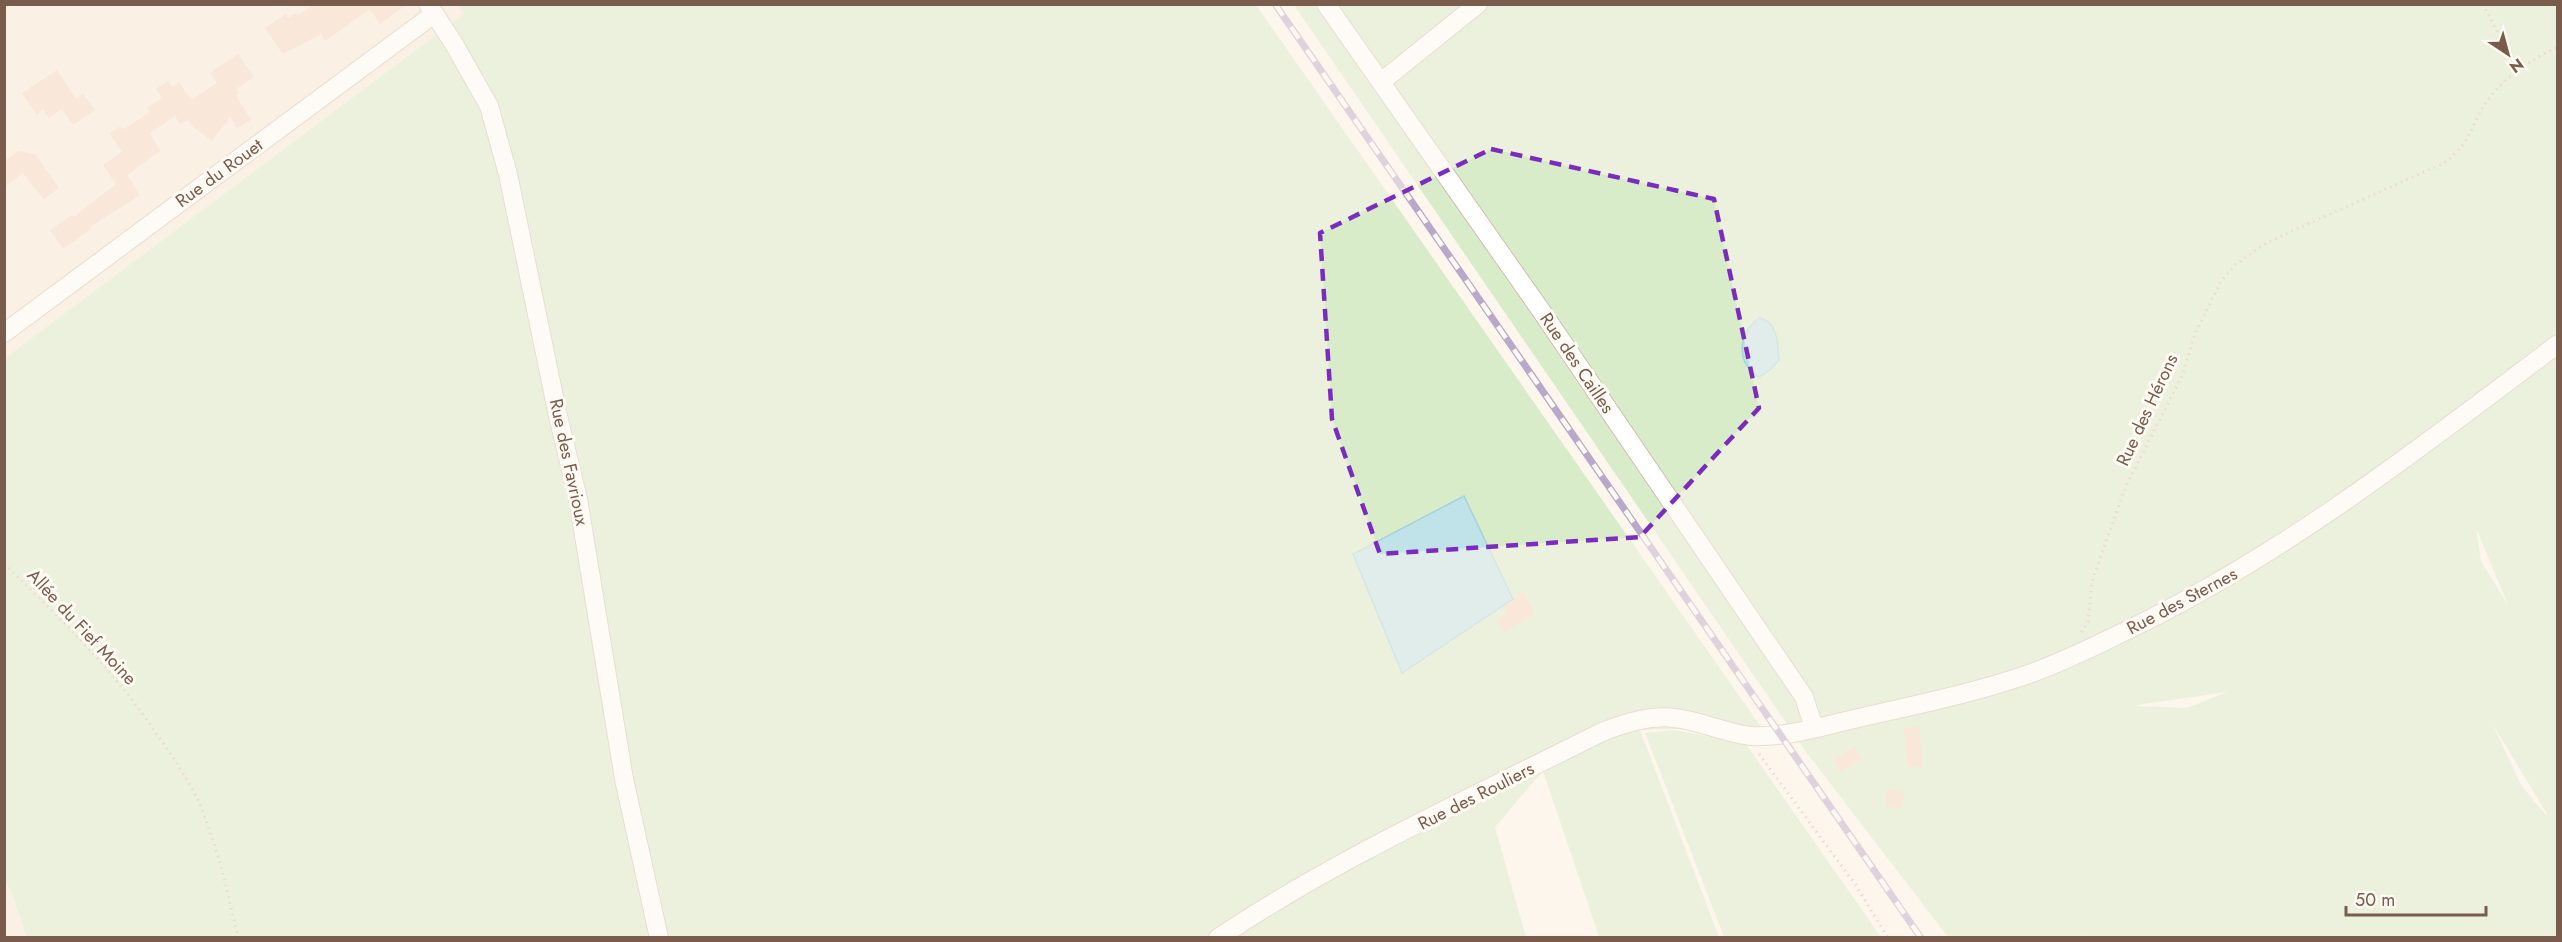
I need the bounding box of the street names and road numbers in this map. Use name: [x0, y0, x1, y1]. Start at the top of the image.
street label: Rue du Rouet: [170, 132, 269, 214]
street label: Rue des Cailles: [1534, 307, 1620, 419]
street label: Rue des Hérons: [2110, 350, 2184, 470]
street label: Rue des Favrioux: [543, 396, 595, 528]
street label: Rue des Sternes: [2122, 561, 2242, 641]
street label: Allée du Fief Moine: [21, 563, 143, 691]
street label: Rue des Rouliers: [1413, 756, 1539, 836]

